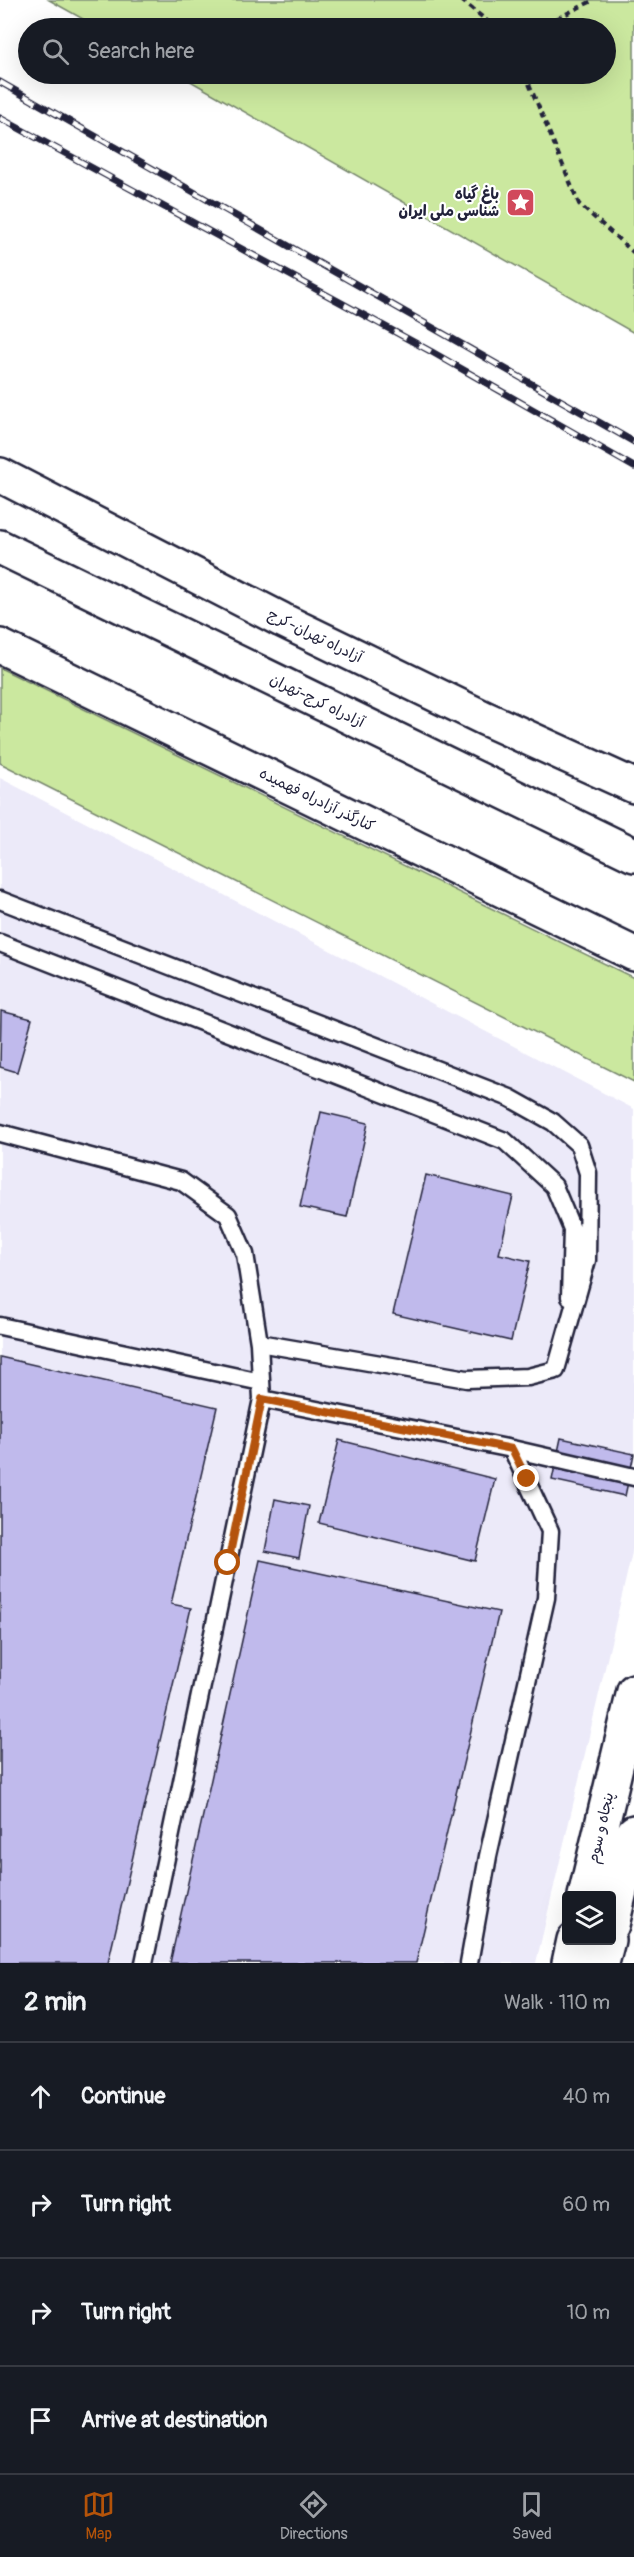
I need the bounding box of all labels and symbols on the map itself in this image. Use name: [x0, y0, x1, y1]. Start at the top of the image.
place label: باغ گیاه‌ شناسی ملی ایران: [399, 184, 499, 221]
place icon: باغ گیاه‌ شناسی ملی ایران: [504, 187, 536, 219]
street label: آزادراه تهران-کرج: [264, 605, 367, 668]
street label: آزادراه کرج-تهران: [266, 670, 369, 733]
street label: کنارگذر آزادراه فهمیده: [256, 764, 378, 836]
route end: [513, 1465, 539, 1491]
route start: [214, 1549, 240, 1575]
street label: پنجاه و سوم: [584, 1791, 620, 1866]

